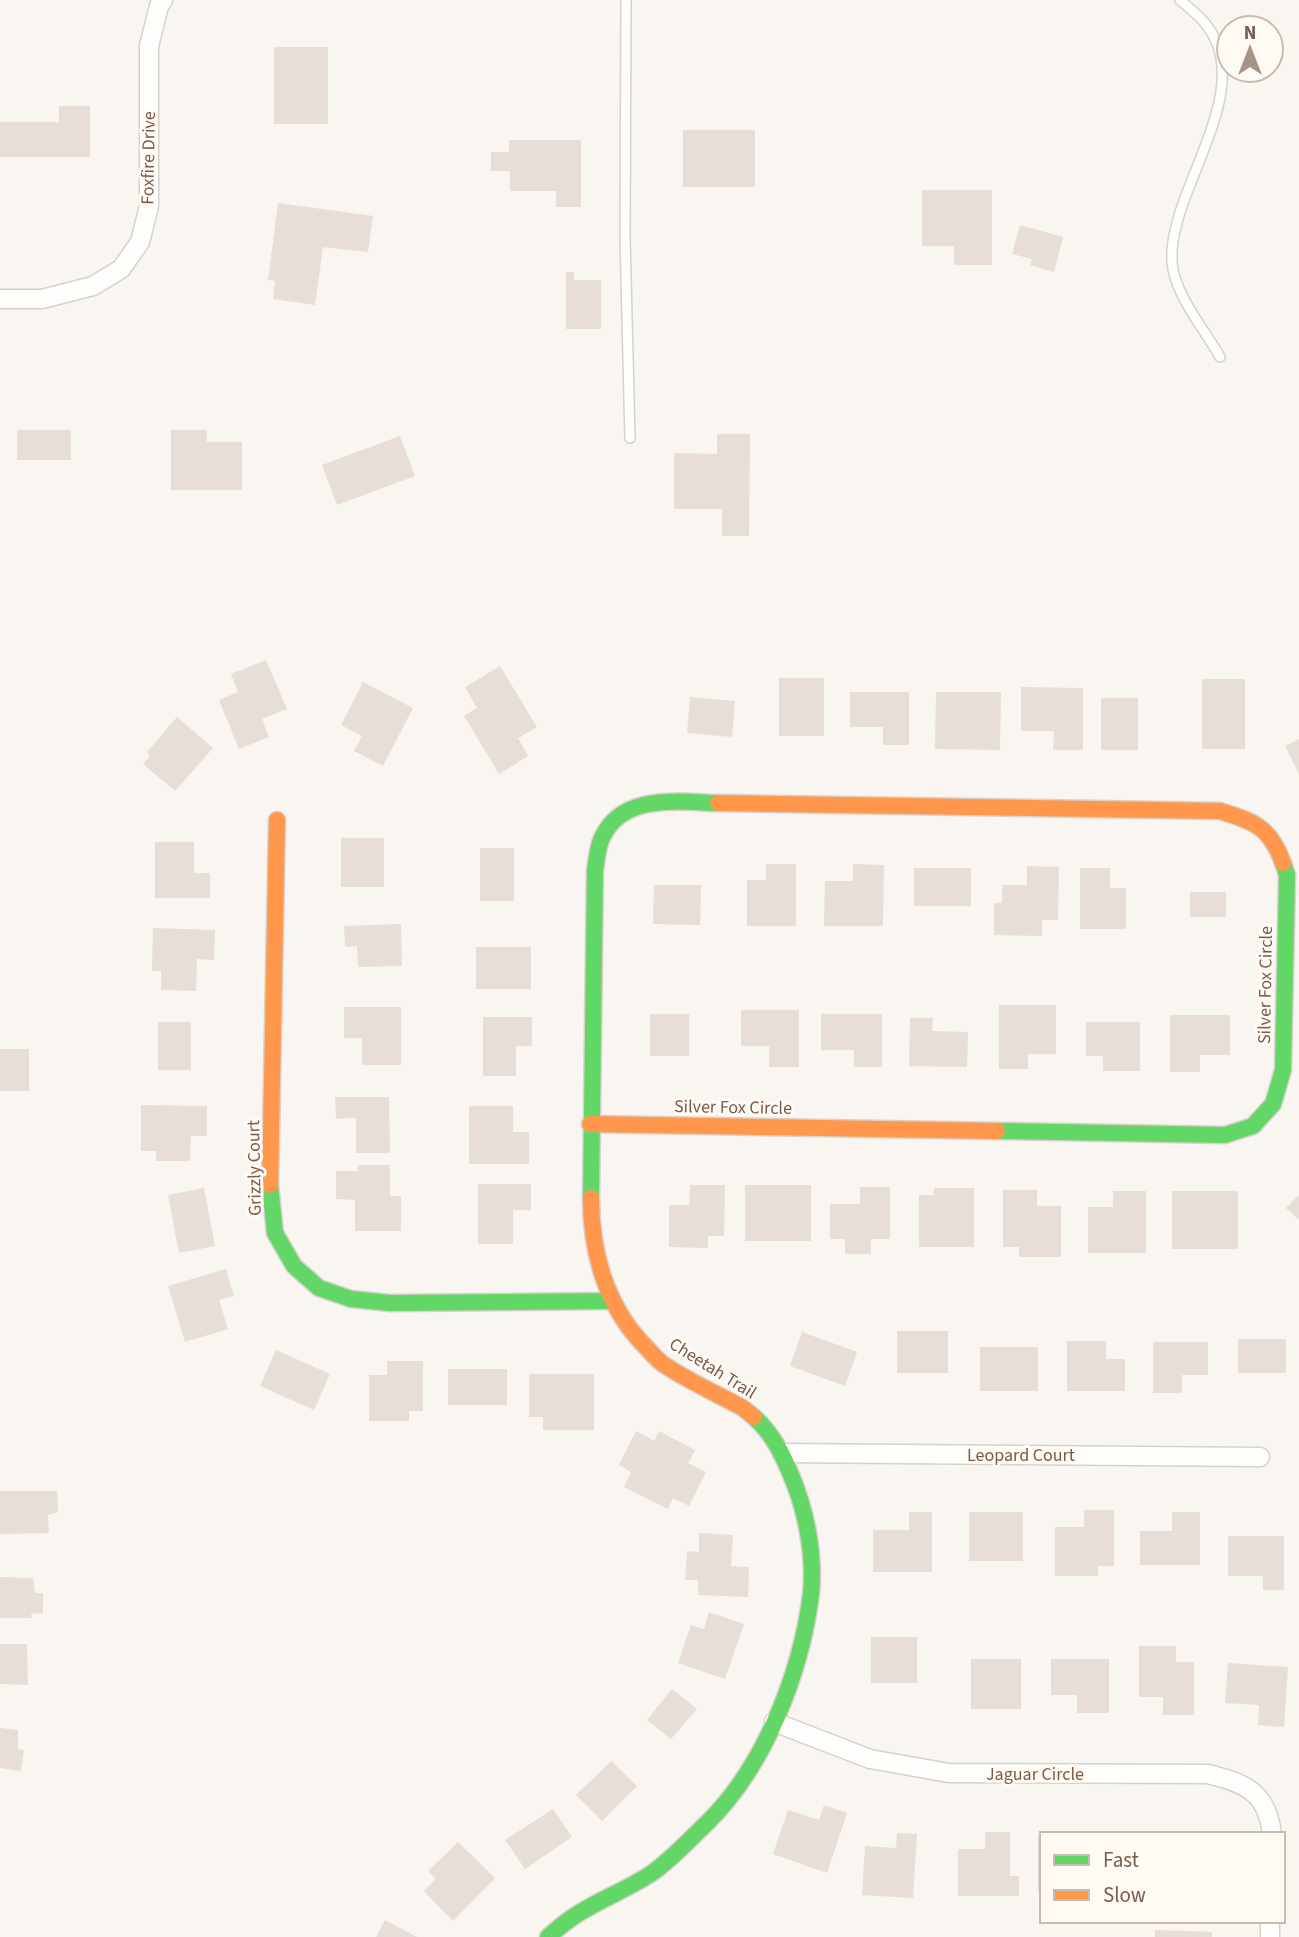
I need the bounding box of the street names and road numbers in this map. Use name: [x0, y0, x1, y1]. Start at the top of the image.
street label: Foxfire Drive: [135, 111, 162, 205]
street label: Silver Fox Circle: [1252, 926, 1279, 1044]
street label: Silver Fox Circle: [674, 1094, 792, 1121]
street label: Grizzly Court: [241, 1120, 268, 1216]
street label: Cheetah Trail: [664, 1332, 761, 1405]
street label: Leopard Court: [967, 1443, 1075, 1468]
street label: Jaguar Circle: [986, 1762, 1084, 1787]

